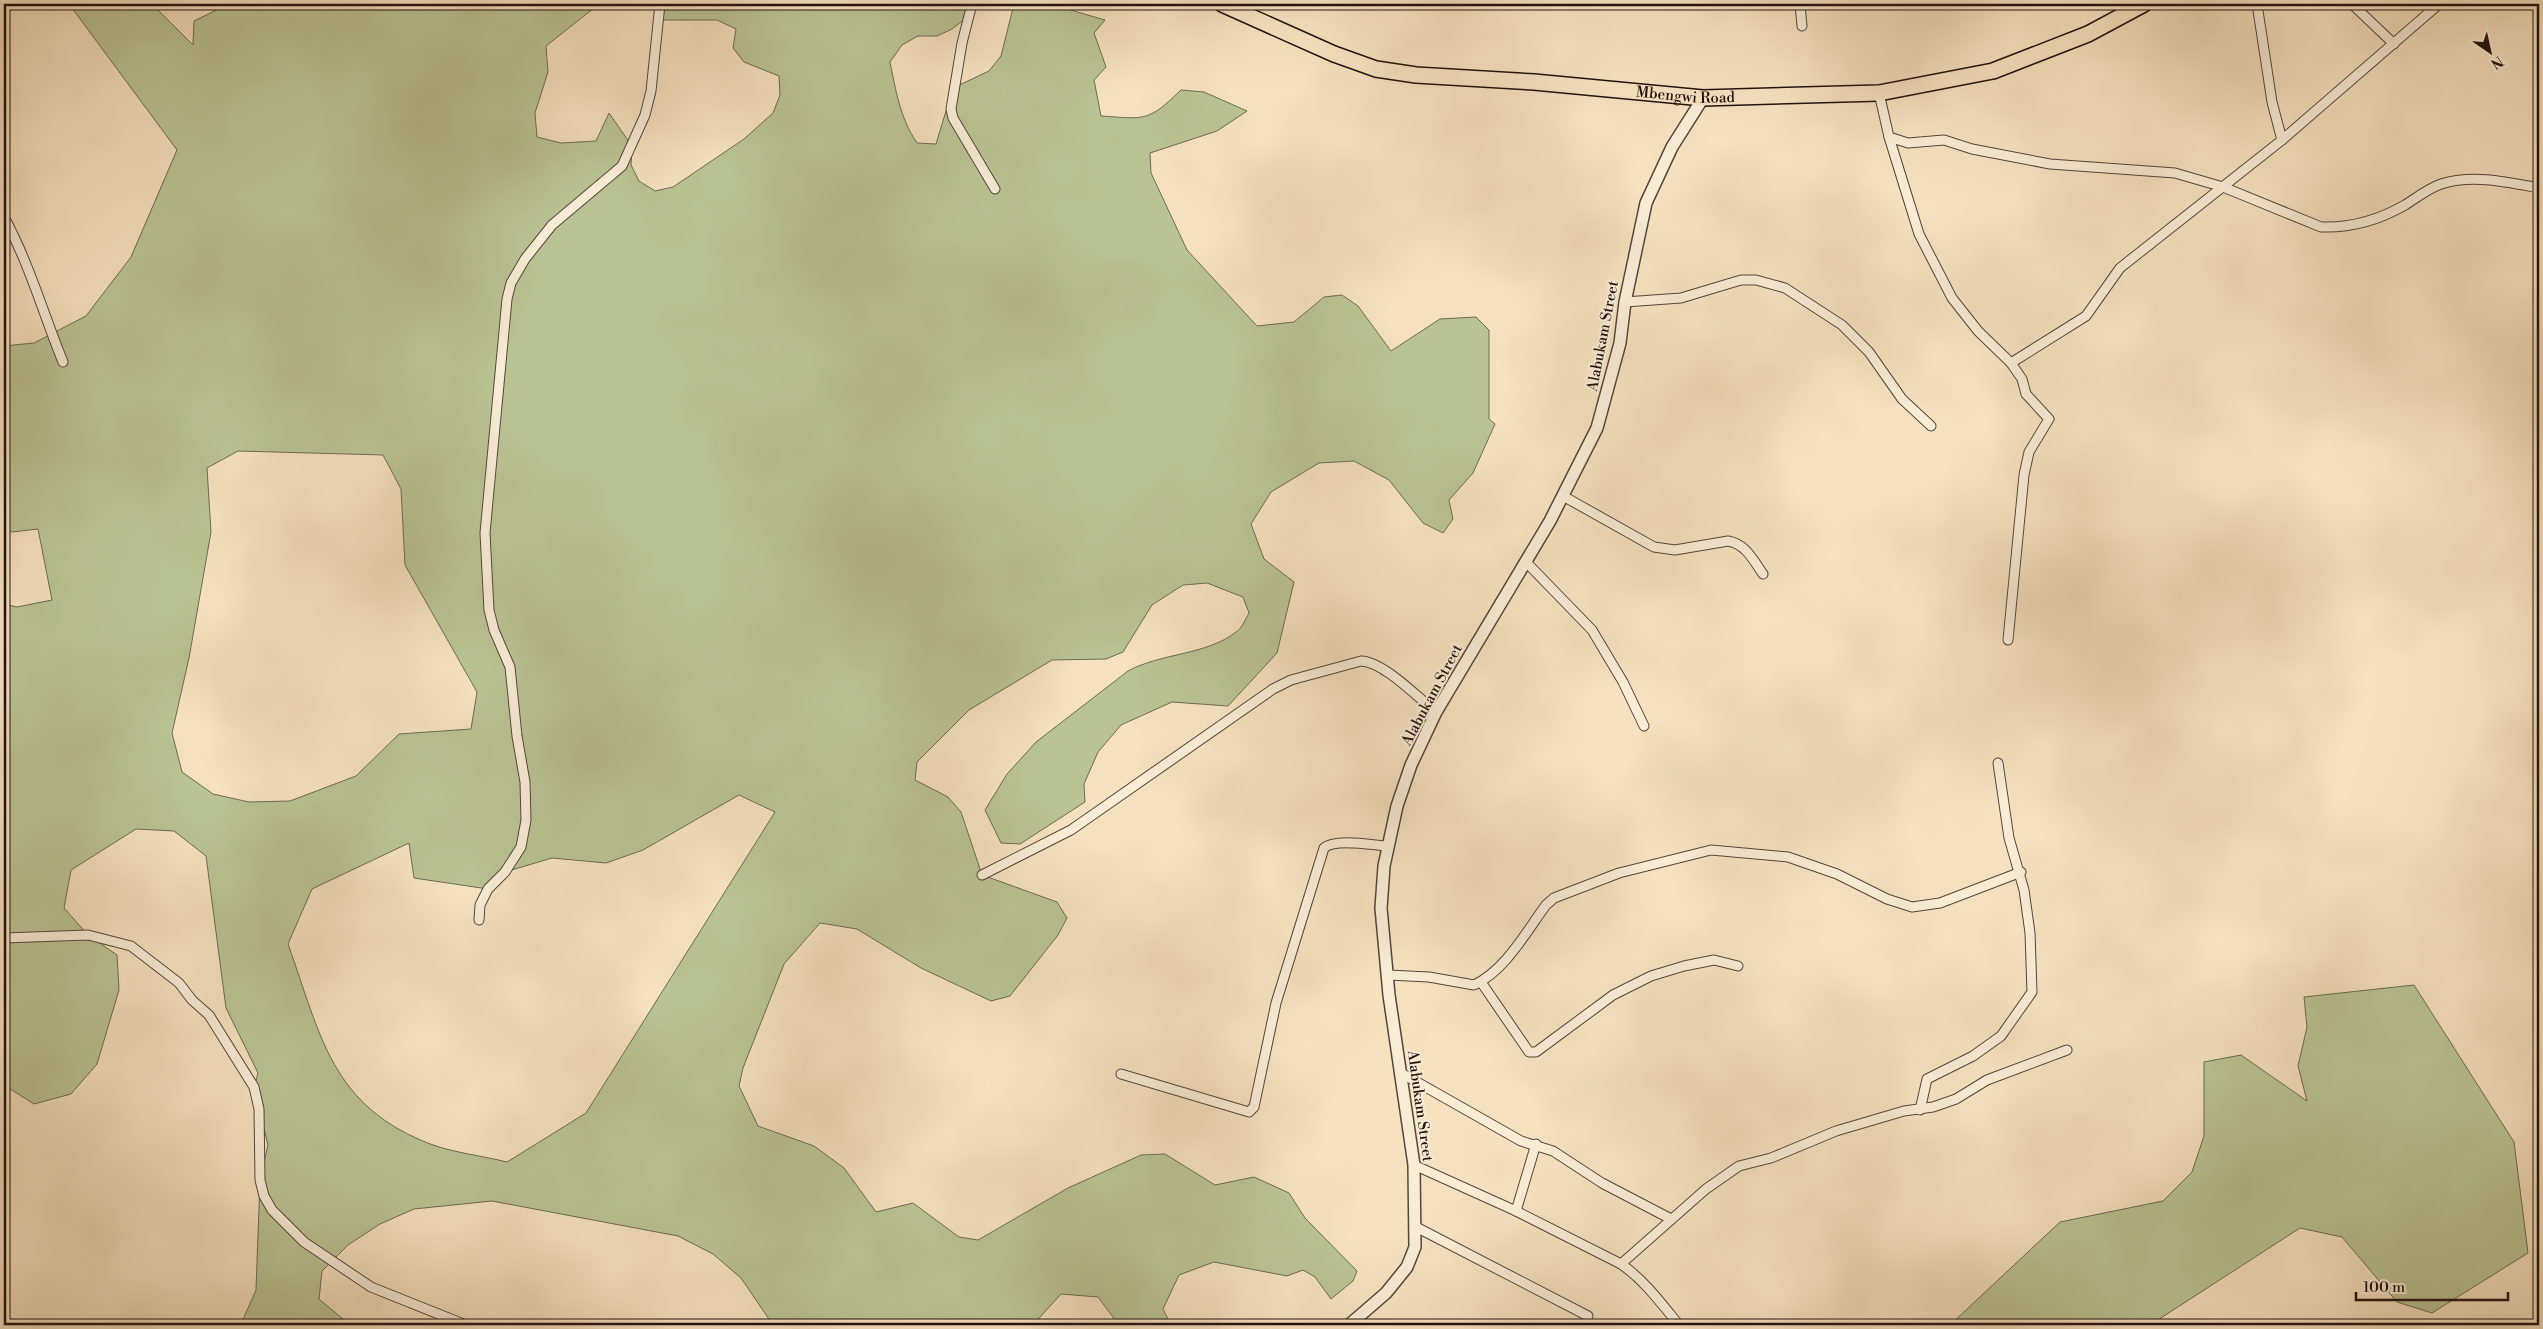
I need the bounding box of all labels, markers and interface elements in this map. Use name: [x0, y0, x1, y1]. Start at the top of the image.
north arrow: [2466, 28, 2516, 78]
text: N: [2487, 51, 2506, 73]
street label: Mbengwi Road: [1635, 82, 1736, 108]
street label: Alabukam Street: [1583, 278, 1623, 394]
street label: Alabukam Street: [1397, 640, 1467, 750]
street label: Alabukam Street: [1403, 1048, 1437, 1164]
scale bar: [2356, 1269, 2508, 1301]
text: 100 m: [2363, 1278, 2405, 1297]

